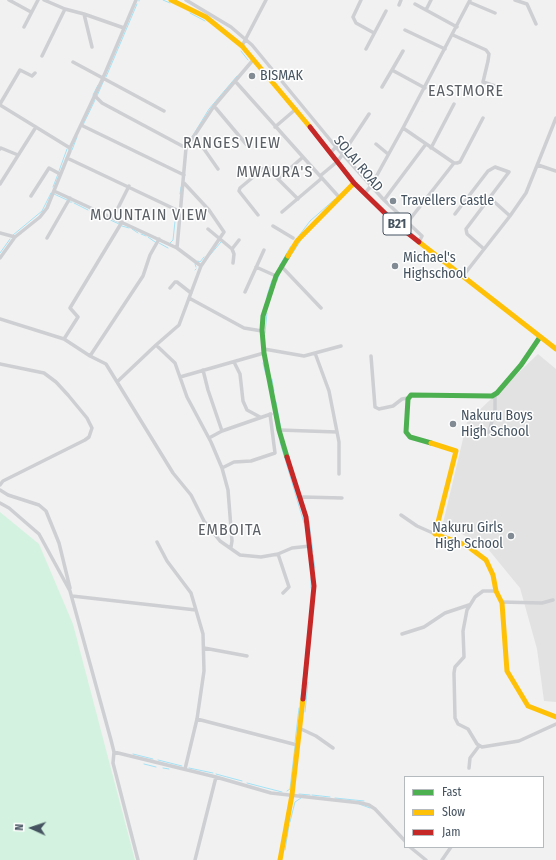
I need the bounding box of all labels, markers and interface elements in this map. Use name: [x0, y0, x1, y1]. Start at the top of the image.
place label: BISMAK: [260, 68, 303, 84]
marker: BISMAK: [247, 71, 257, 81]
district label: EASTMORE: [428, 82, 504, 102]
street label: SOLAI ROAD: [330, 133, 386, 195]
district label: RANGES VIEW: [183, 134, 281, 154]
district label: MWAURA'S: [237, 163, 313, 183]
place label: Travellers Castle: [401, 193, 494, 209]
marker: Travellers Castle: [388, 196, 398, 206]
district label: MOUNTAIN VIEW: [90, 206, 208, 226]
road number: B21: [383, 213, 411, 235]
place label: Michael's Highschool: [403, 250, 467, 282]
marker: Michael's Highschool: [390, 261, 400, 271]
place label: Nakuru Boys High School: [461, 408, 533, 440]
marker: Nakuru Boys High School: [448, 419, 458, 429]
place label: Nakuru Girls High School: [432, 520, 503, 552]
district label: EMBOITA: [198, 521, 262, 541]
marker: Nakuru Girls High School: [506, 531, 516, 541]
legend: [404, 776, 544, 848]
text: Fast: [442, 785, 461, 799]
text: Slow: [442, 805, 465, 819]
north arrow: [12, 808, 52, 848]
text: N: [13, 824, 26, 831]
text: Jam: [442, 825, 460, 839]

